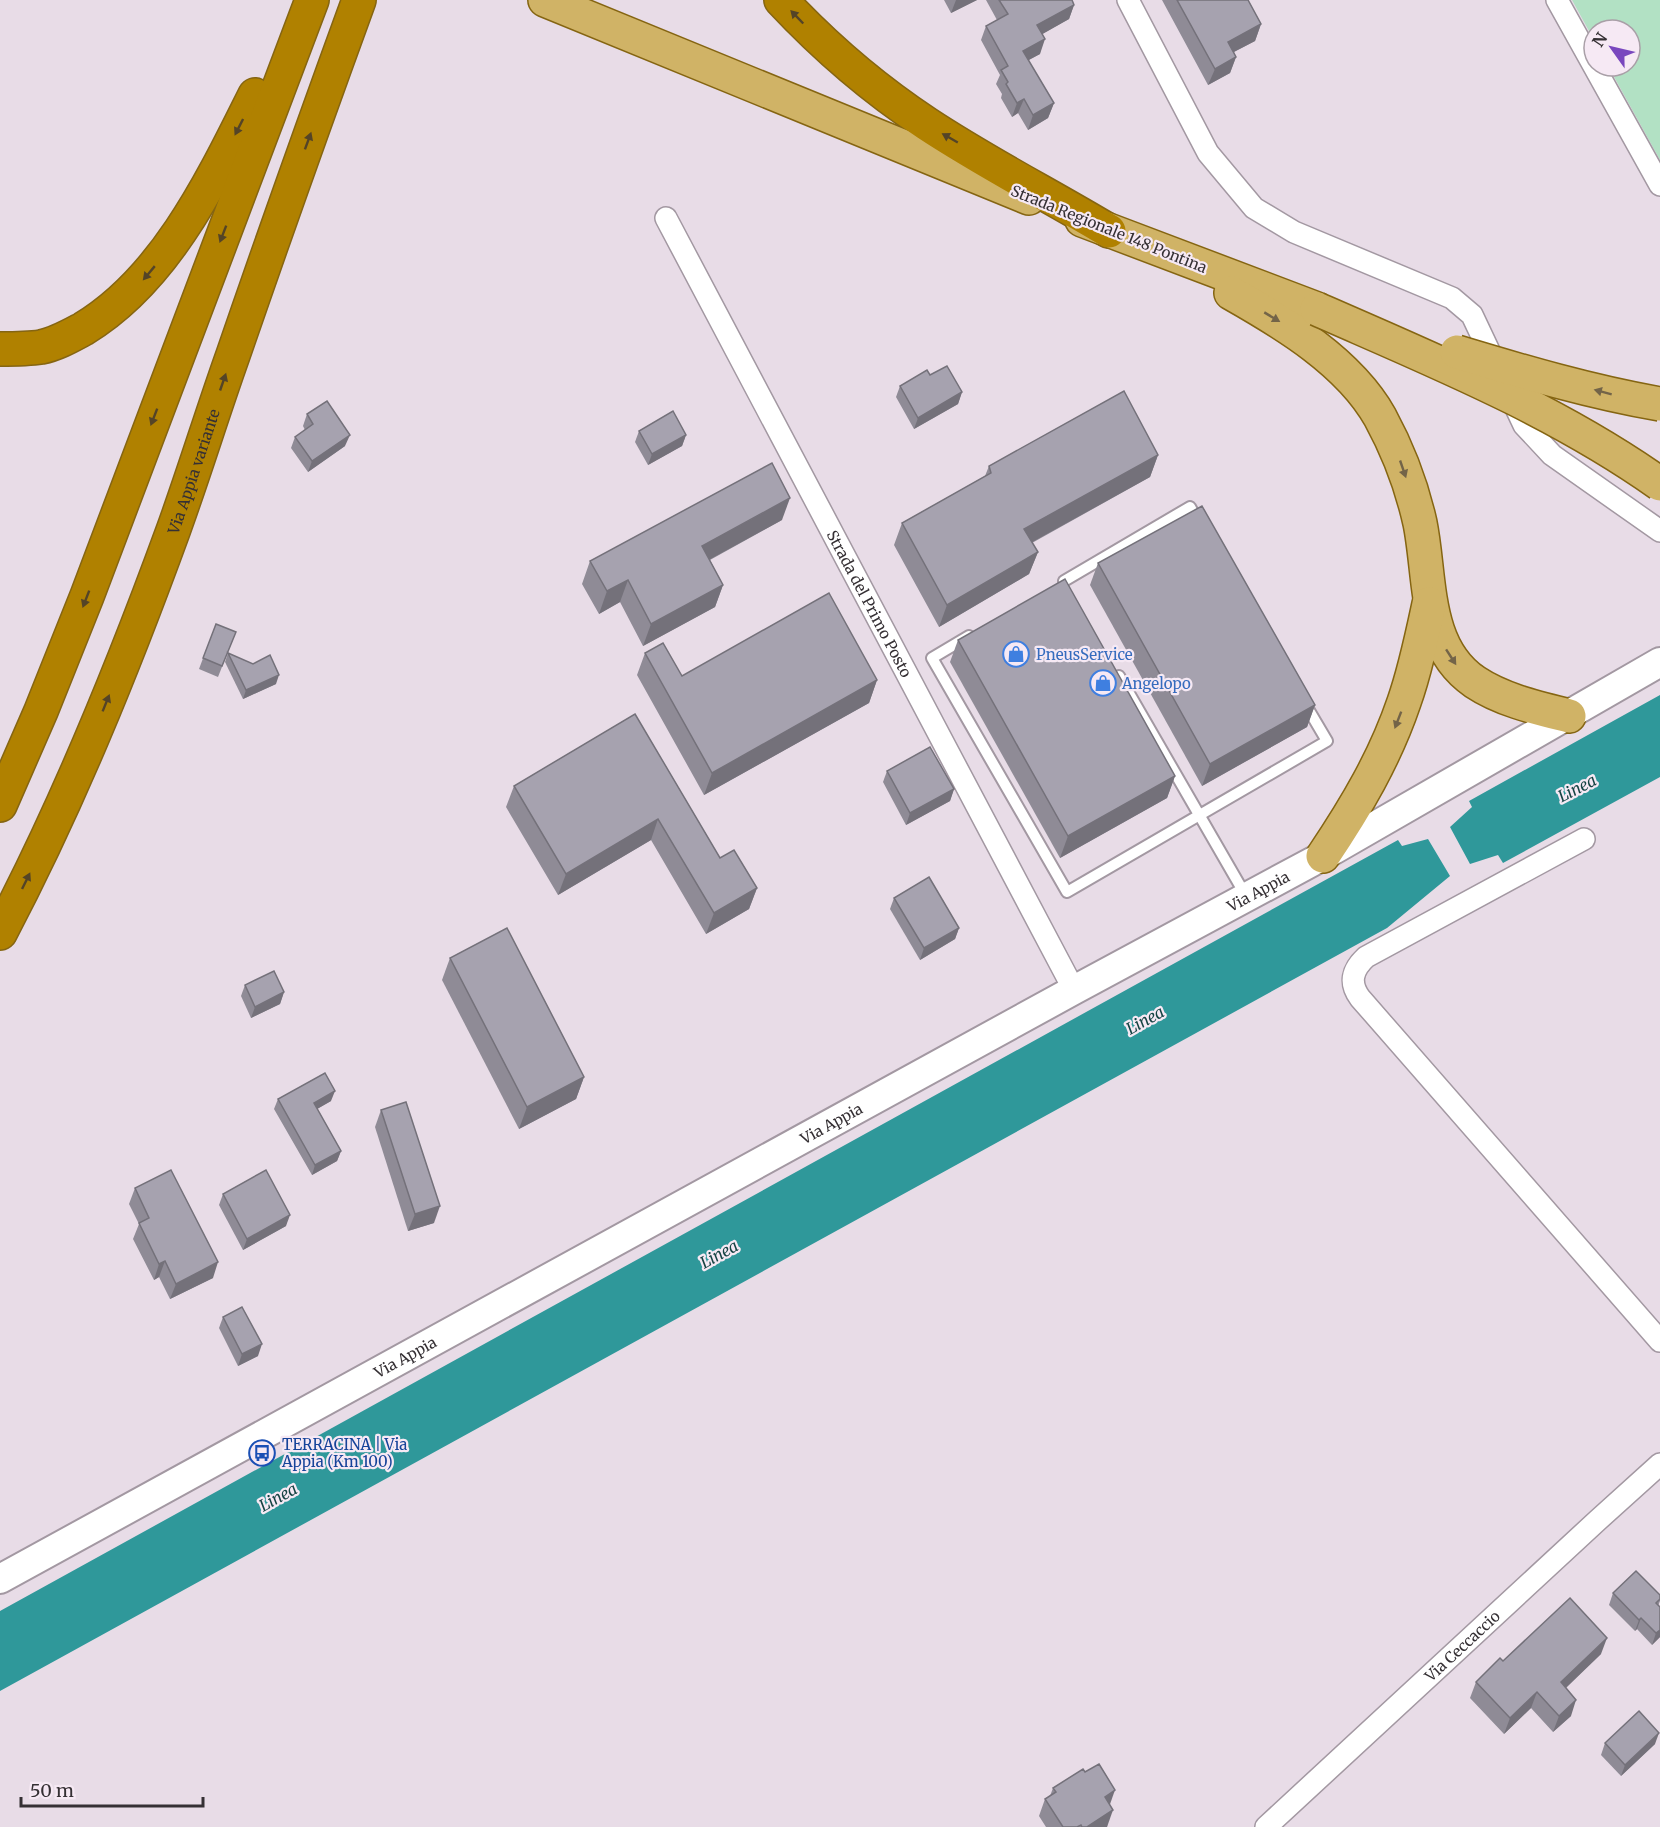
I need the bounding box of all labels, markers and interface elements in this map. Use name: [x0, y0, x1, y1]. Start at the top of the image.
one-way arrow: [791, 11, 805, 25]
north arrow: [1582, 18, 1642, 78]
text: N: [1588, 28, 1612, 50]
one-way arrow: [235, 119, 244, 136]
one-way arrow: [303, 132, 313, 150]
one-way arrow: [941, 133, 958, 143]
street label: Strada Regionale 148 Pontina: [1008, 181, 1210, 277]
one-way arrow: [217, 225, 227, 243]
one-way arrow: [142, 265, 155, 281]
one-way arrow: [1264, 312, 1280, 323]
one-way arrow: [219, 373, 229, 391]
one-way arrow: [1594, 387, 1612, 397]
street label: Via Appia variante: [163, 406, 223, 537]
one-way arrow: [149, 408, 159, 426]
one-way arrow: [1399, 460, 1409, 478]
street label: Strada del Primo Posto: [823, 527, 916, 680]
one-way arrow: [80, 590, 90, 608]
shop icon: PneusService: [1001, 639, 1031, 669]
place label: PneusService: [1036, 645, 1133, 664]
one-way arrow: [1445, 648, 1456, 665]
shop icon: Angelopo: [1088, 668, 1118, 698]
place label: Angelopo: [1121, 674, 1191, 693]
one-way arrow: [101, 693, 111, 711]
one-way arrow: [1393, 711, 1402, 729]
water label: Linea: [1554, 770, 1600, 806]
street label: Via Appia: [1223, 866, 1293, 916]
one-way arrow: [22, 872, 31, 889]
water label: Linea: [1122, 1001, 1168, 1039]
street label: Via Appia: [796, 1098, 866, 1148]
water label: Linea: [696, 1235, 742, 1273]
street label: Via Appia: [370, 1332, 439, 1382]
place label: TERRACINA | Via Appia (Km 100): [281, 1435, 407, 1471]
bus stop icon: TERRACINA | Via Appia (Km 100): [247, 1438, 277, 1468]
water label: Linea: [255, 1478, 301, 1516]
street label: Via Ceccaccio: [1420, 1606, 1504, 1686]
scale bar: [21, 1770, 202, 1808]
text: 50 m: [30, 1779, 74, 1802]

